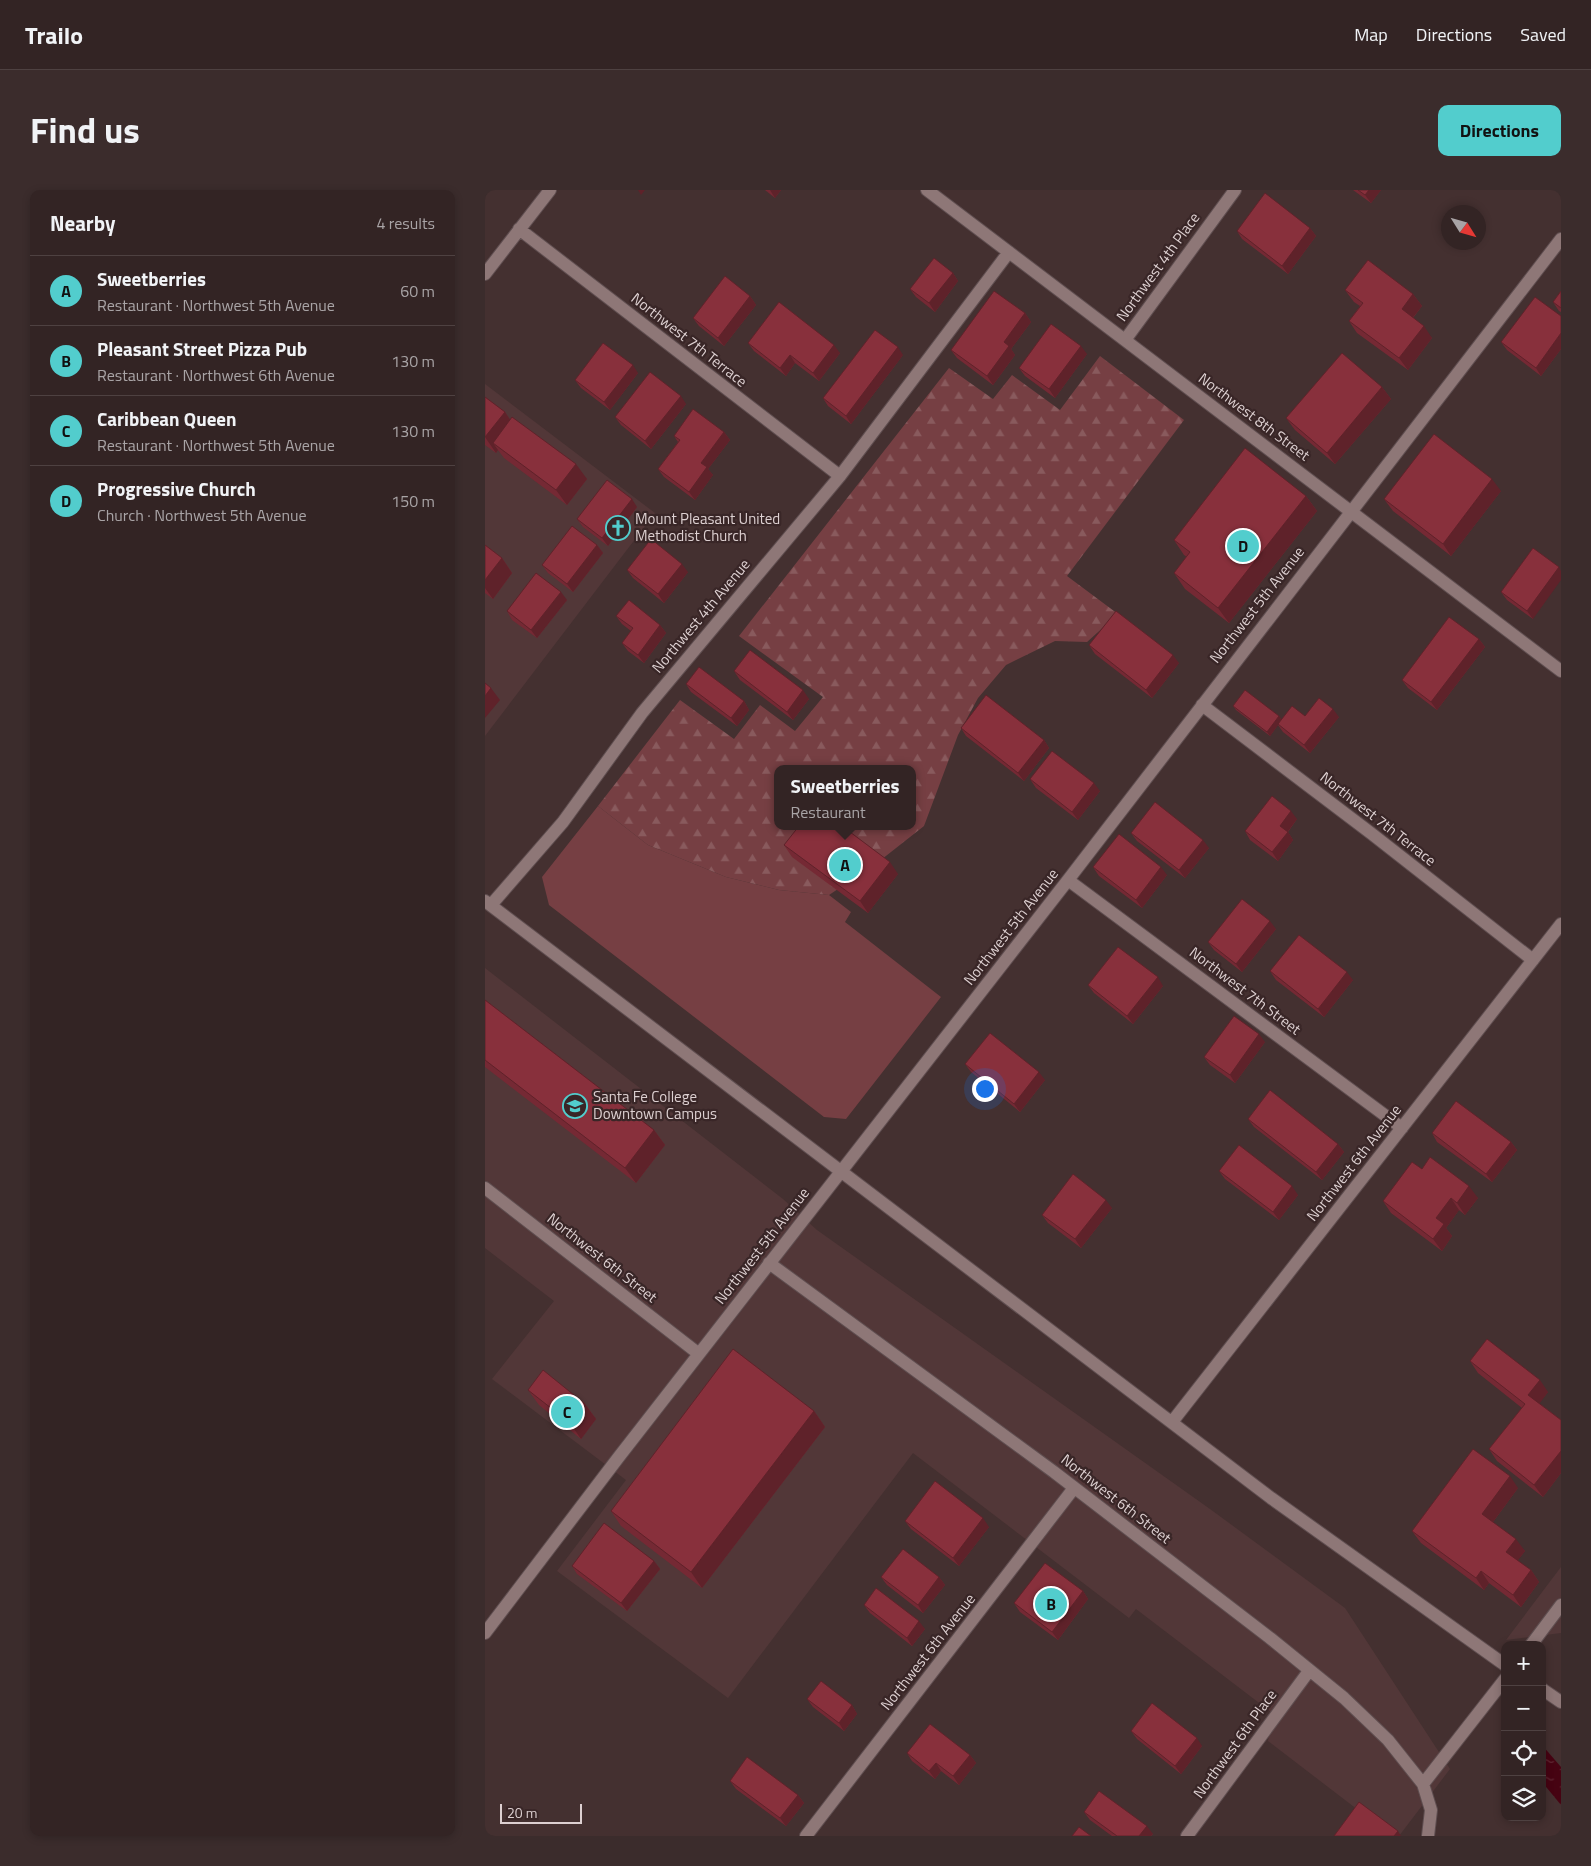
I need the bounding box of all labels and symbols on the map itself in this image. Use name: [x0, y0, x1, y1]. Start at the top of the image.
north arrow: [1441, 205, 1486, 250]
street label: Northwest 4th Place: [1110, 207, 1205, 326]
street label: Northwest 7th Terrace: [626, 287, 752, 392]
street label: Northwest 8th Street: [1194, 367, 1316, 467]
place label: Mount Pleasant United Methodist Church: [635, 507, 780, 547]
church icon: Mount Pleasant United Methodist Church: [605, 515, 631, 541]
pin: D: [1227, 527, 1259, 565]
street label: Northwest 5th Avenue: [1204, 541, 1310, 668]
street label: Northwest 4th Avenue: [646, 554, 755, 678]
street label: Northwest 7th Terrace: [1315, 766, 1441, 871]
pin: A: [829, 846, 861, 884]
street label: Northwest 5th Avenue: [958, 863, 1064, 990]
street label: Northwest 7th Street: [1185, 941, 1307, 1041]
your location: [972, 1076, 998, 1102]
place label: Santa Fe College Downtown Campus: [593, 1085, 717, 1125]
school or university icon: Santa Fe College Downtown Campus: [562, 1093, 588, 1119]
street label: Northwest 6th Avenue: [1301, 1099, 1407, 1226]
street label: Northwest 5th Avenue: [709, 1182, 815, 1309]
street label: Northwest 6th Street: [542, 1207, 663, 1309]
pin: C: [551, 1393, 583, 1431]
street label: Northwest 6th Street: [1056, 1448, 1177, 1550]
pin: B: [1035, 1585, 1067, 1623]
street label: Northwest 6th Avenue: [875, 1588, 981, 1715]
street label: Northwest 6th Place: [1187, 1684, 1282, 1803]
scale bar: [500, 1801, 583, 1824]

